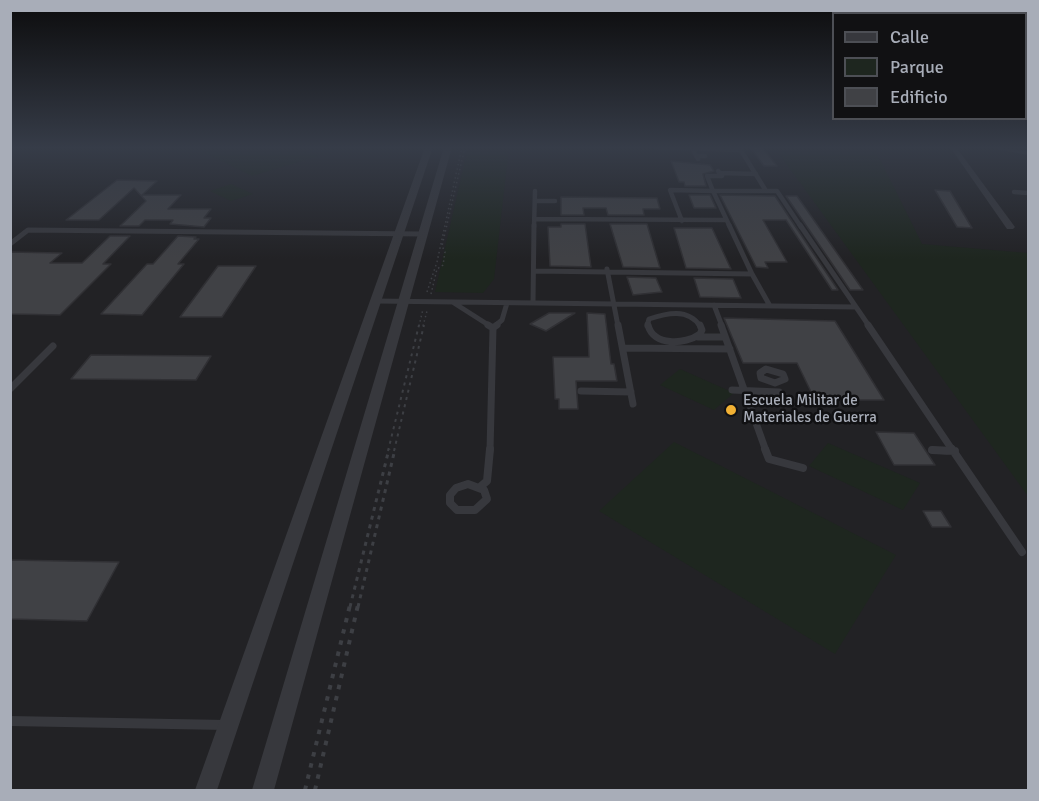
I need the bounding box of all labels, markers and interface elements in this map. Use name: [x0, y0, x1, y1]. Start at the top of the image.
legend: [832, 12, 1027, 120]
text: Calle: [890, 26, 929, 48]
text: Parque: [890, 56, 944, 78]
text: Edificio: [890, 86, 948, 108]
place label: Escuela Militar de Materiales de Guerra: [743, 392, 877, 427]
marker: Escuela Militar de Materiales de Guerra: [724, 403, 738, 417]

